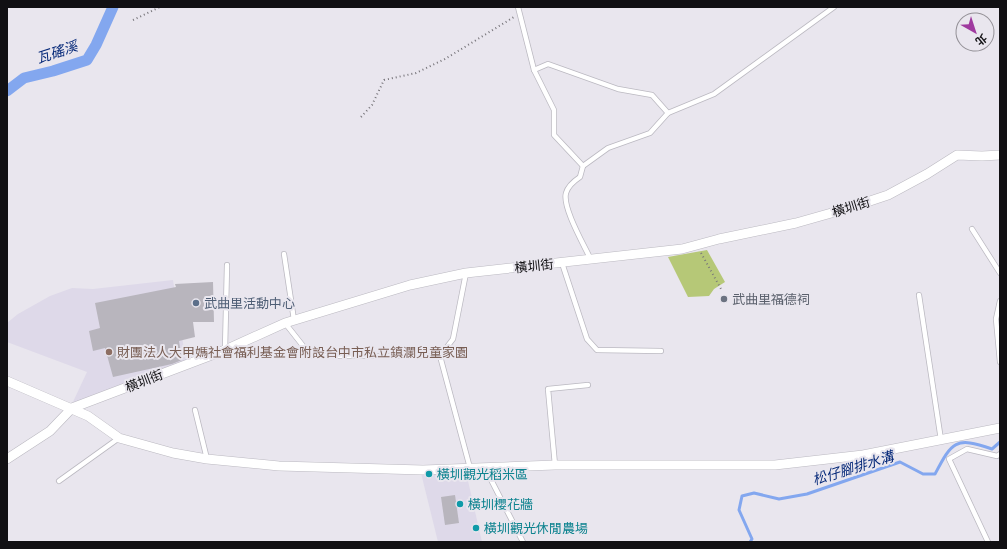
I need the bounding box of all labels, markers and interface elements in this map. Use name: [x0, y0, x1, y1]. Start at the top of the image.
north arrow: [955, 12, 995, 52]
text: 北: [973, 31, 989, 48]
water label: 瓦磘溪: [35, 37, 81, 66]
street label: 橫圳街: [830, 194, 872, 220]
street label: 橫圳街: [514, 257, 554, 275]
place label: 武曲里福德祠: [732, 292, 810, 307]
marker: 武曲里福德祠: [719, 294, 729, 304]
place label: 武曲里活動中心: [204, 296, 295, 311]
marker: 武曲里活動中心: [191, 298, 201, 308]
place label: 財團法人大甲媽社會福利基金會附設台中市私立鎮瀾兒童家園: [117, 345, 468, 360]
marker: 財團法人大甲媽社會福利基金會附設台中市私立鎮瀾兒童家園: [104, 347, 114, 357]
street label: 橫圳街: [123, 367, 165, 395]
water label: 松仔腳排水溝: [810, 447, 897, 488]
place label: 橫圳觀光稻米區: [437, 467, 528, 482]
marker: 橫圳觀光稻米區: [424, 469, 434, 479]
place label: 橫圳櫻花牆: [468, 497, 533, 512]
marker: 橫圳櫻花牆: [455, 499, 465, 509]
place label: 橫圳觀光休閒農場: [484, 521, 588, 536]
marker: 橫圳觀光休閒農場: [471, 523, 481, 533]

